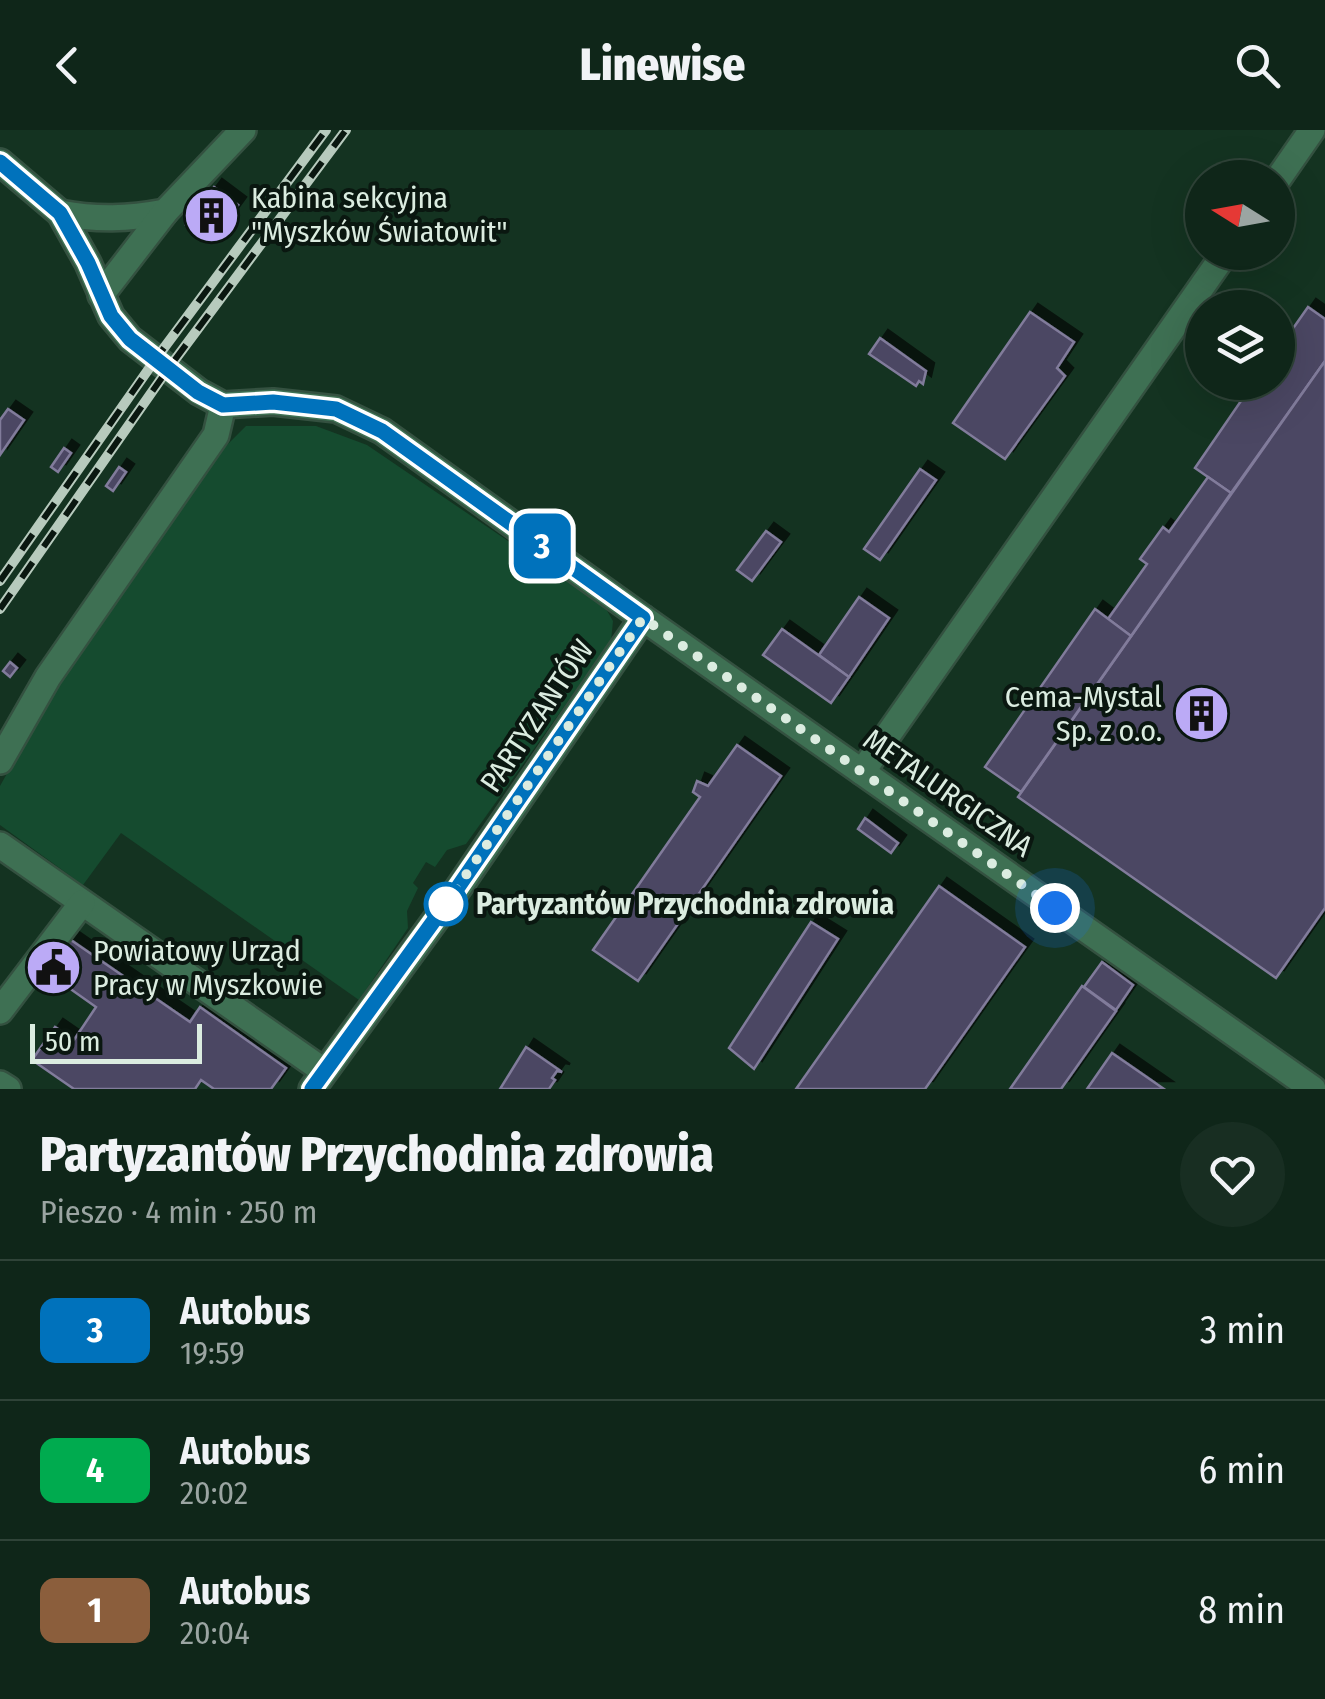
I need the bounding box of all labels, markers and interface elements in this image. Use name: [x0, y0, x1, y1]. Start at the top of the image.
icon: back: [40, 38, 95, 93]
text: Linewise: [580, 38, 745, 92]
icon: search: [1230, 38, 1285, 93]
north arrow: [1185, 160, 1295, 270]
map controls: [1185, 160, 1295, 400]
place label: Kabina sekcyjna "Myszków Światowit": [251, 180, 508, 250]
building icon: Kabina sekcyjna "Myszków Światowit": [182, 185, 242, 245]
button: layers: [1185, 290, 1295, 400]
line badge: 3: [510, 514, 574, 578]
text: 3: [534, 525, 550, 567]
street label: PARTYZANTÓW: [473, 633, 601, 799]
place label: Cema-Mystal Sp. z o.o.: [1005, 679, 1162, 749]
building icon: Cema-Mystal Sp. z o.o.: [1171, 684, 1231, 744]
street label: METALURGICZNA: [857, 721, 1040, 865]
marker: Partyzantów Przychodnia zdrowia: [425, 883, 467, 925]
your location: [1030, 883, 1080, 933]
place label: Partyzantów Przychodnia zdrowia: [476, 886, 894, 922]
place label: Powiatowy Urząd Pracy w Myszkowie: [93, 933, 323, 1003]
public building icon: Powiatowy Urząd Pracy w Myszkowie: [24, 938, 84, 998]
scale bar: [30, 1019, 202, 1064]
text: 50 m: [45, 1025, 101, 1058]
button: heart: [1180, 1122, 1285, 1227]
text: Partyzantów Przychodnia zdrowia: [40, 1126, 714, 1184]
text: Pieszo · 4 min · 250 m: [40, 1193, 317, 1231]
text: Autobus: [180, 1288, 310, 1334]
text: 3 min: [1200, 1307, 1285, 1353]
text: 3: [87, 1309, 103, 1351]
text: 19:59: [180, 1334, 245, 1372]
text: Autobus: [180, 1428, 310, 1474]
text: 6 min: [1198, 1447, 1285, 1493]
text: 4: [86, 1449, 104, 1491]
text: 20:02: [180, 1474, 248, 1512]
text: Autobus: [180, 1568, 310, 1614]
text: 8 min: [1198, 1587, 1285, 1633]
text: 1: [88, 1589, 102, 1631]
text: 20:04: [180, 1614, 250, 1652]

